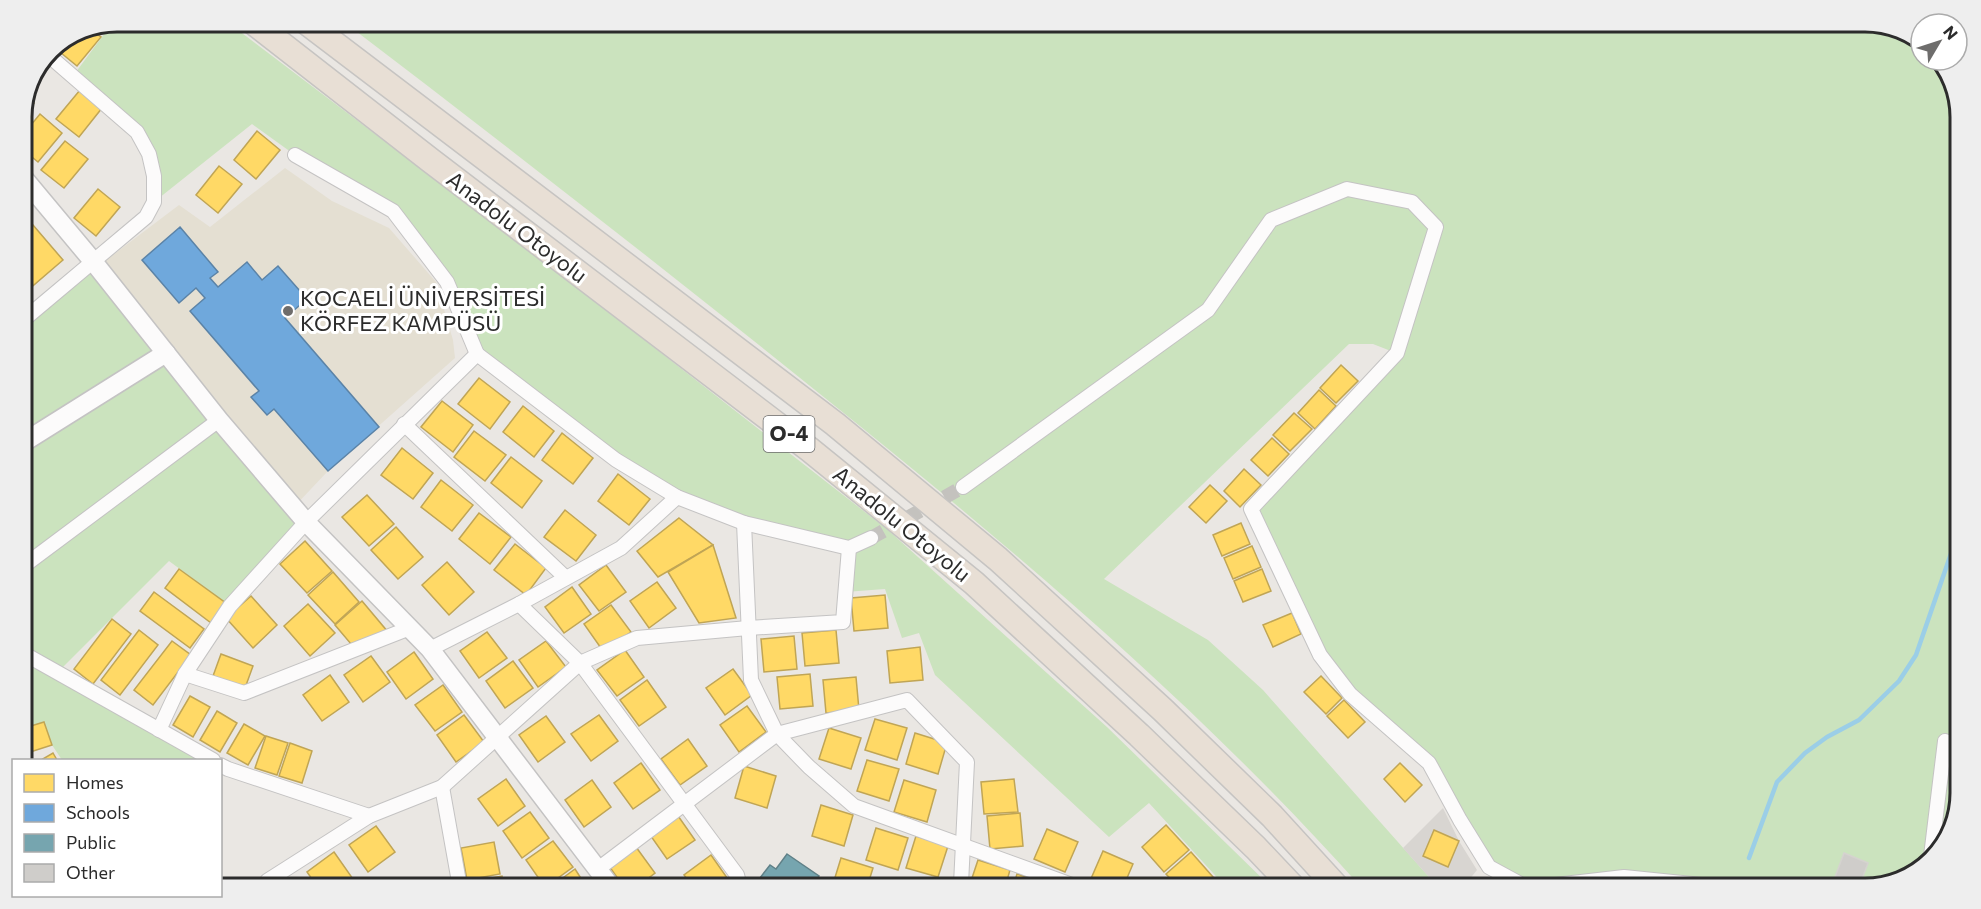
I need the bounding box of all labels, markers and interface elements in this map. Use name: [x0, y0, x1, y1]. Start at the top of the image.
north arrow: [1909, 12, 1969, 72]
text: N: [1940, 22, 1962, 43]
street label: Anadolu Otoyolu: [442, 165, 593, 288]
place label: KOCAELİ ÜNİVERSİTESİ KÖRFEZ KAMPÜSÜ: [300, 284, 545, 336]
marker: KOCAELİ ÜNİVERSİTESİ KÖRFEZ KAMPÜSÜ: [281, 304, 295, 318]
road number: O-4: [764, 416, 814, 452]
street label: Anadolu Otoyolu: [828, 460, 976, 587]
legend: [12, 759, 222, 897]
text: Homes: [66, 771, 124, 793]
text: Schools: [66, 801, 130, 823]
text: Public: [66, 831, 116, 853]
text: Other: [66, 861, 115, 883]

